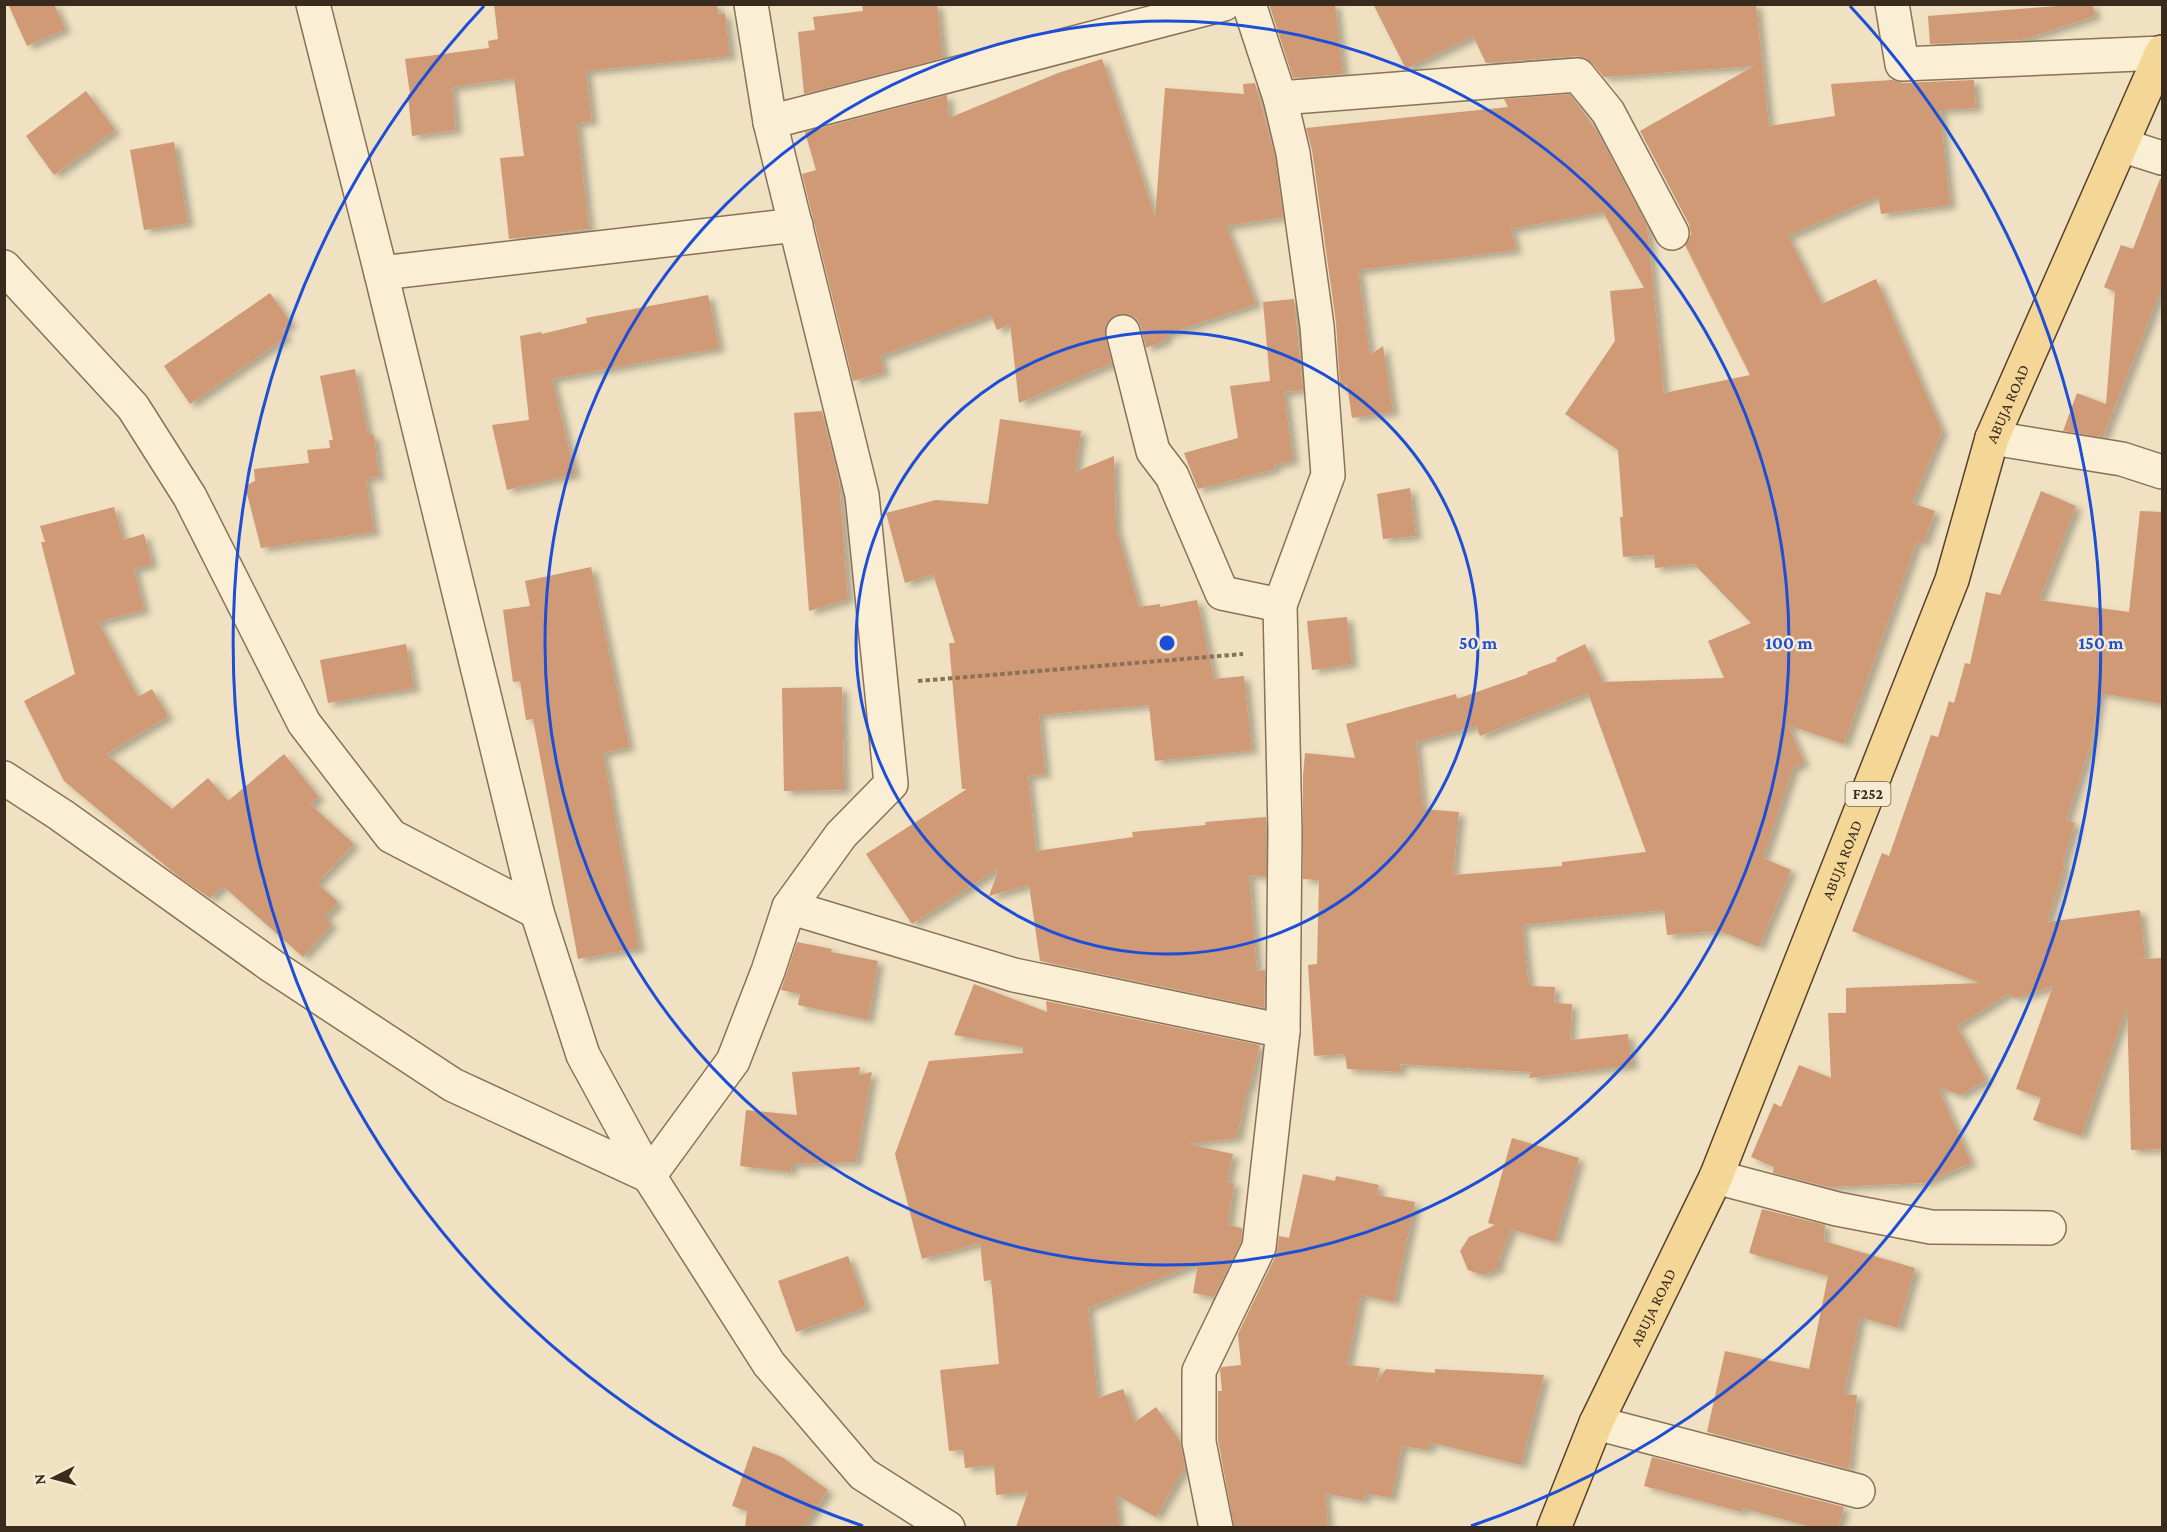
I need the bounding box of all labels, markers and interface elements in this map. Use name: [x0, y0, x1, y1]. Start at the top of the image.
street label: ABUJA ROAD: [1982, 362, 2032, 445]
centre of rings: [1157, 633, 1177, 653]
text: 50 m: [1459, 633, 1498, 653]
text: 100 m: [1765, 633, 1813, 653]
text: 150 m: [2078, 633, 2124, 653]
road number: F252: [1846, 782, 1890, 806]
street label: ABUJA ROAD: [1818, 817, 1865, 902]
street label: ABUJA ROAD: [1626, 1266, 1679, 1349]
north arrow: [24, 1448, 84, 1508]
text: N: [31, 1473, 49, 1486]

